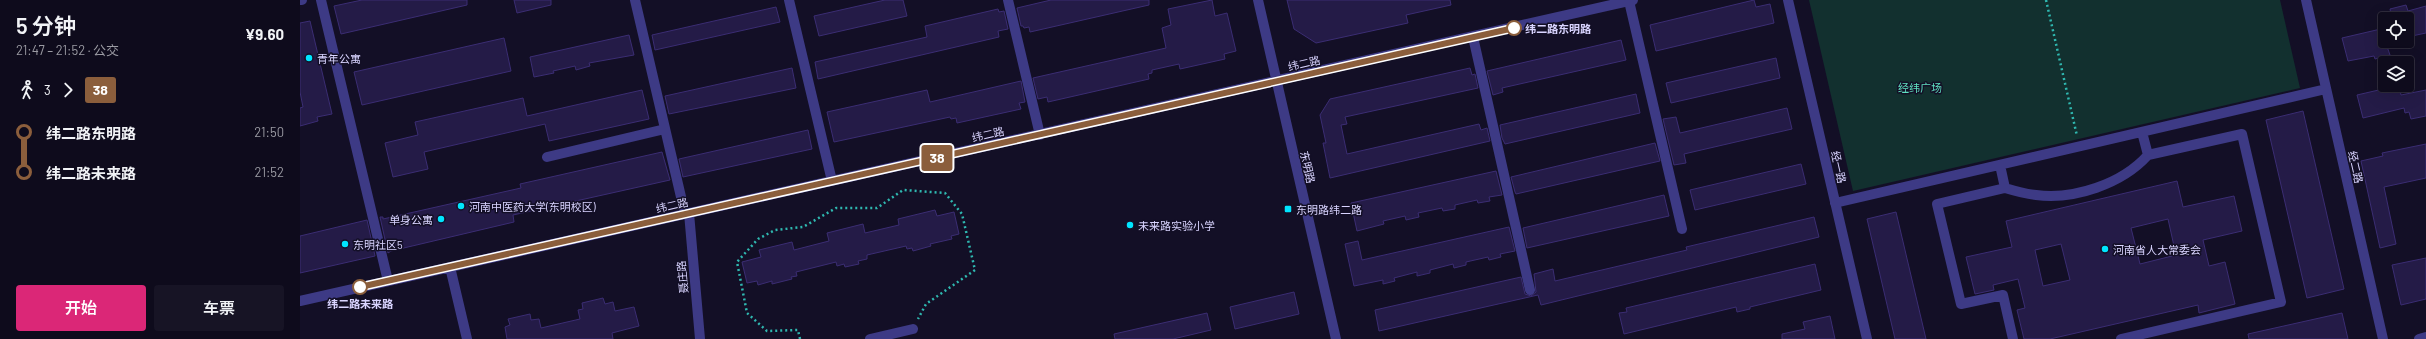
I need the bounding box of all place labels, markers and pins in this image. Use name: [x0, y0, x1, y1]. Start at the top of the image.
marker: 纬二路东明路: [1506, 20, 1522, 36]
place label: 纬二路东明路: [1525, 22, 1592, 35]
place label: 青年公寓: [317, 52, 361, 65]
marker: 青年公寓: [304, 53, 314, 63]
place label: 河南中医药大学(东明校区): [469, 200, 596, 213]
marker: 河南中医药大学(东明校区): [456, 201, 466, 211]
place label: 东明路纬二路: [1296, 203, 1362, 216]
marker: 东明路纬二路: [1283, 204, 1293, 214]
place label: 单身公寓: [389, 213, 433, 226]
marker: 单身公寓: [436, 214, 446, 224]
place label: 未来路实验小学: [1138, 219, 1215, 232]
marker: 未来路实验小学: [1125, 220, 1135, 230]
place label: 东明社区5: [353, 238, 403, 251]
marker: 东明社区5: [340, 239, 350, 249]
place label: 河南省人大常委会: [2113, 243, 2201, 256]
marker: 河南省人大常委会: [2100, 244, 2110, 254]
marker: 纬二路未来路: [352, 279, 368, 295]
place label: 纬二路未来路: [327, 297, 394, 310]

